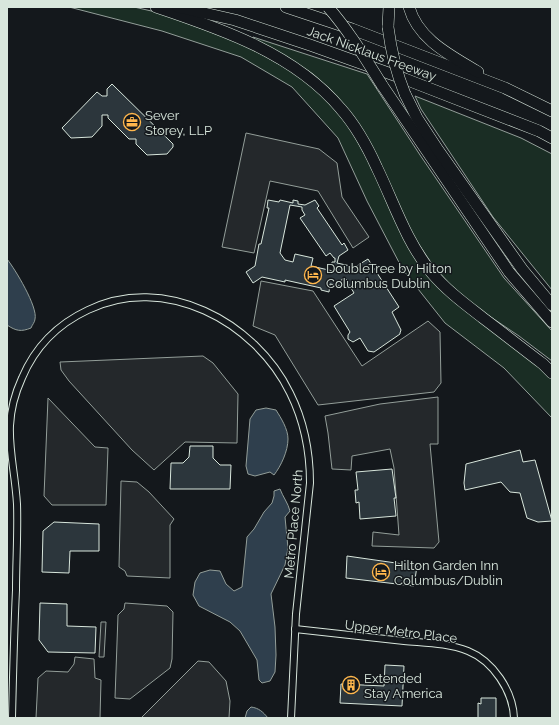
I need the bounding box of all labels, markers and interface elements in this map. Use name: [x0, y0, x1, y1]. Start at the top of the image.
street label: Jack Nicklaus Freeway: [305, 23, 438, 84]
place label: Sever Storey, LLP: [145, 108, 212, 138]
office icon: Sever Storey, LLP: [122, 112, 142, 132]
place label: DoubleTree by Hilton Columbus Dublin: [326, 261, 452, 291]
hotel icon: DoubleTree by Hilton Columbus Dublin: [303, 265, 323, 285]
street label: Metro Place North: [281, 469, 306, 579]
place label: Hilton Garden Inn Columbus/Dublin: [394, 558, 503, 588]
hotel icon: Hilton Garden Inn Columbus/Dublin: [371, 562, 391, 582]
street label: Upper Metro Place: [344, 617, 458, 646]
place label: Extended Stay America: [364, 671, 443, 701]
building icon: Extended Stay America: [341, 675, 361, 695]

